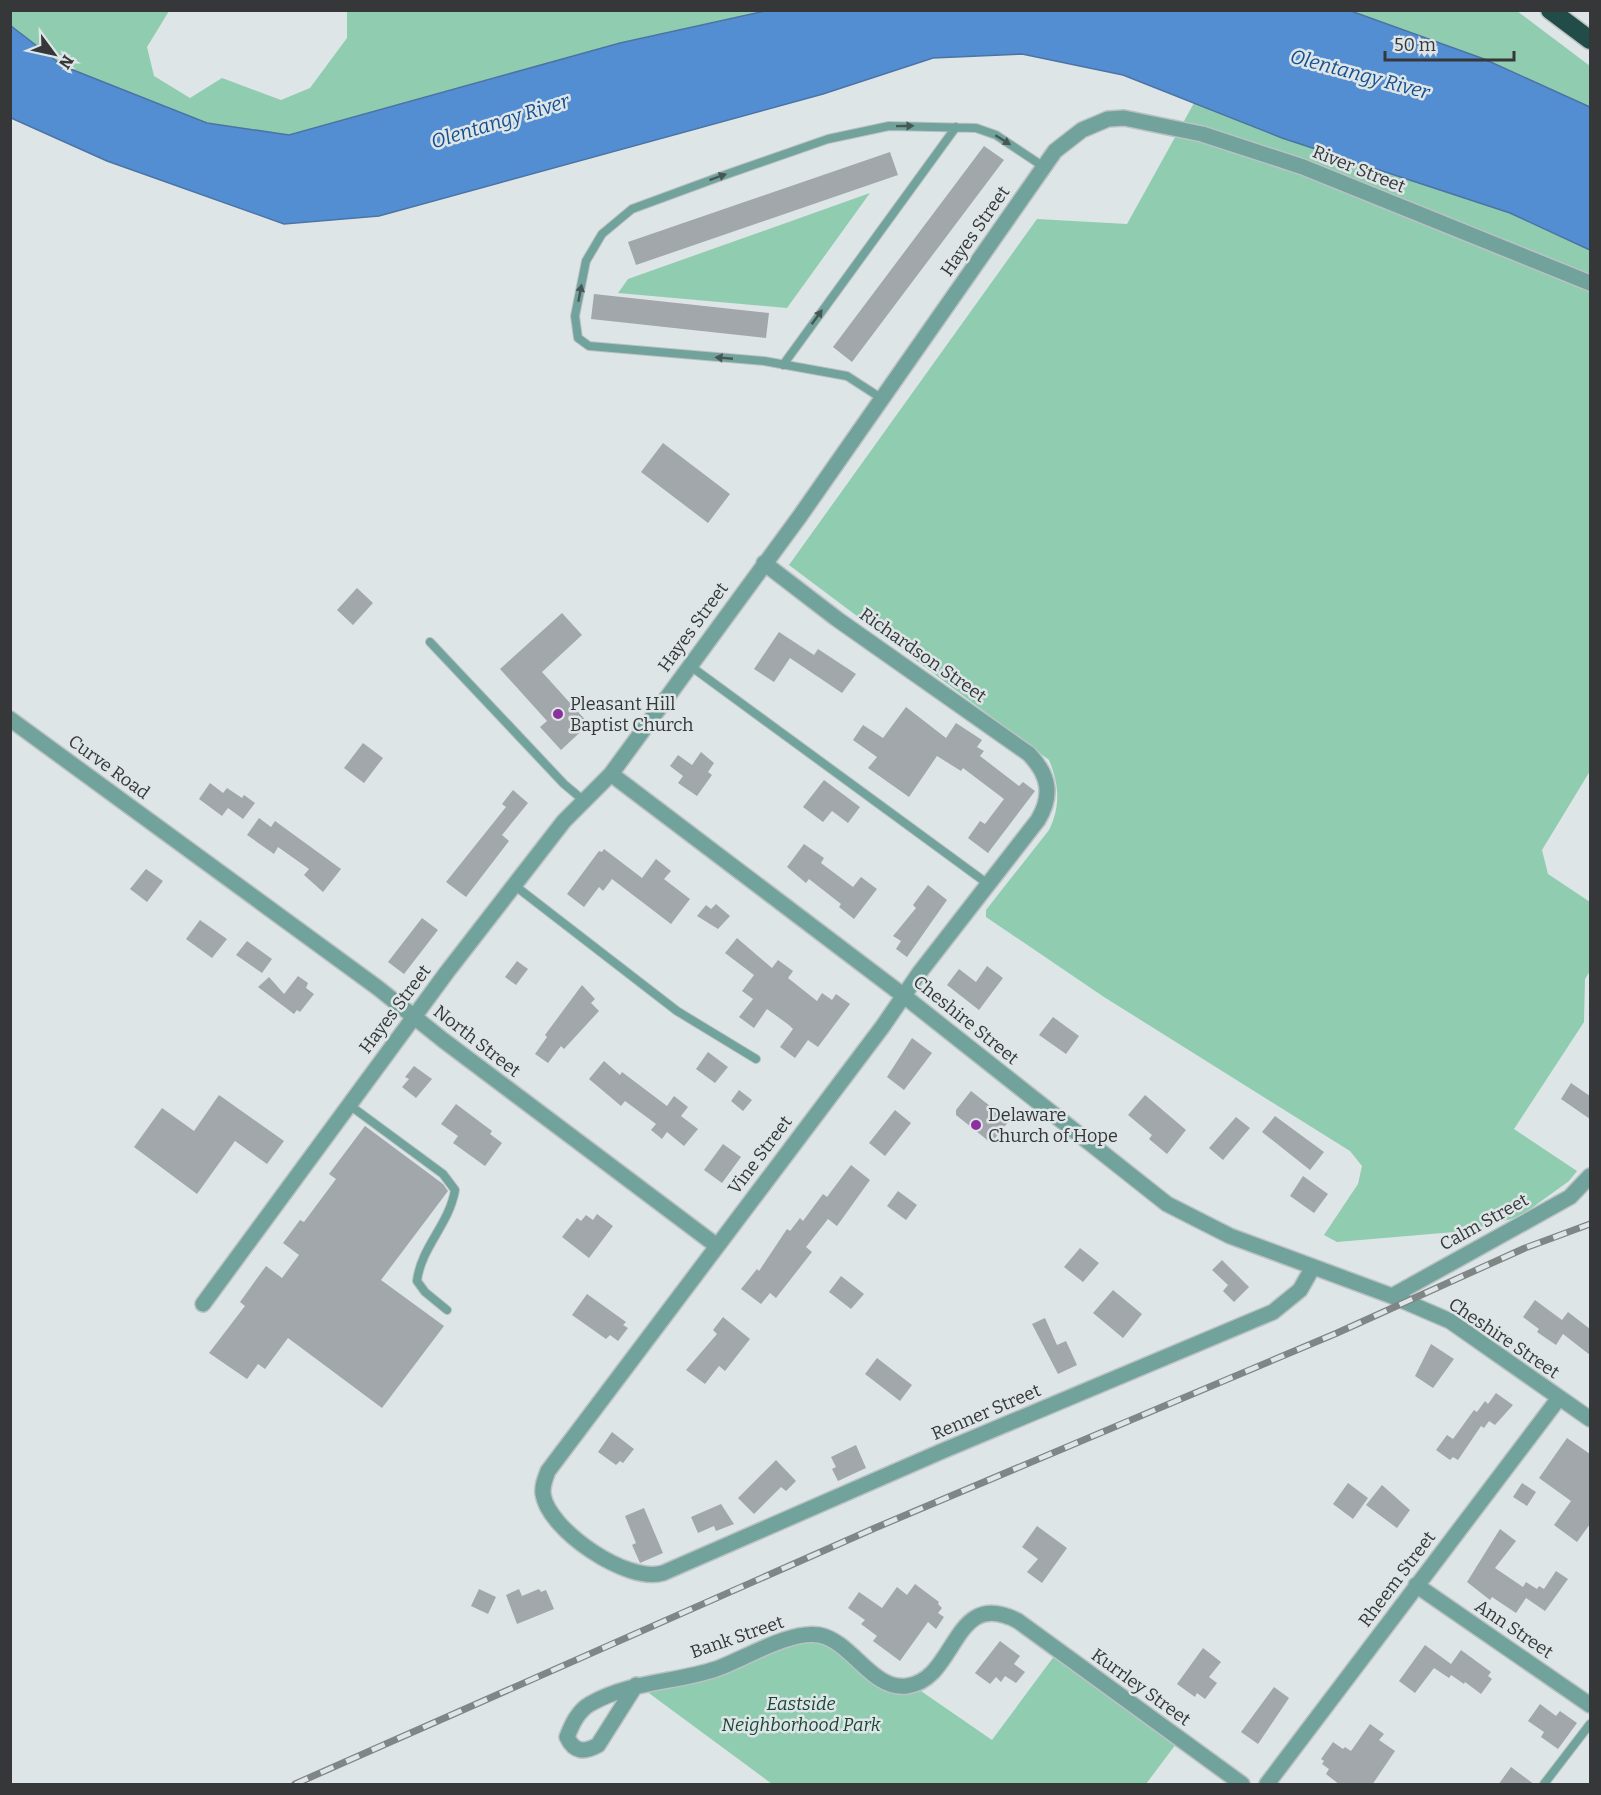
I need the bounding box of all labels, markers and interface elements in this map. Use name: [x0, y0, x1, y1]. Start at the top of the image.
north arrow: [24, 24, 84, 84]
scale bar: [1385, 24, 1514, 62]
text: 50 m: [1394, 34, 1436, 56]
water label: Olentangy River: [1288, 44, 1433, 104]
text: N: [55, 52, 77, 72]
water label: Olentangy River: [428, 88, 573, 153]
one-way arrow: [896, 121, 915, 131]
one-way arrow: [995, 134, 1011, 145]
street label: River Street: [1309, 140, 1409, 198]
one-way arrow: [709, 172, 727, 182]
street label: Hayes Street: [936, 181, 1014, 280]
one-way arrow: [575, 284, 585, 302]
one-way arrow: [811, 310, 823, 326]
one-way arrow: [715, 353, 734, 363]
street label: Hayes Street: [653, 578, 733, 676]
street label: Richardson Street: [855, 603, 991, 707]
place label: Pleasant Hill Baptist Church: [570, 693, 693, 736]
marker: Pleasant Hill Baptist Church: [551, 707, 565, 721]
street label: Curve Road: [64, 730, 154, 804]
street label: Hayes Street: [355, 960, 436, 1058]
street label: Cheshire Street: [909, 971, 1023, 1069]
street label: North Street: [429, 1000, 525, 1082]
place label: Delaware Church of Hope: [988, 1104, 1118, 1147]
street label: Vine Street: [723, 1111, 797, 1199]
marker: Delaware Church of Hope: [969, 1118, 983, 1132]
street label: Calm Street: [1436, 1188, 1533, 1255]
street label: Cheshire Street: [1444, 1293, 1564, 1383]
street label: Renner Street: [928, 1379, 1044, 1445]
street label: Rheem Street: [1354, 1526, 1440, 1631]
street label: Ann Street: [1471, 1595, 1558, 1663]
street label: Bank Street: [688, 1611, 787, 1663]
street label: Kurrley Street: [1087, 1644, 1195, 1731]
park label: Eastside Neighborhood Park: [722, 1693, 881, 1736]

